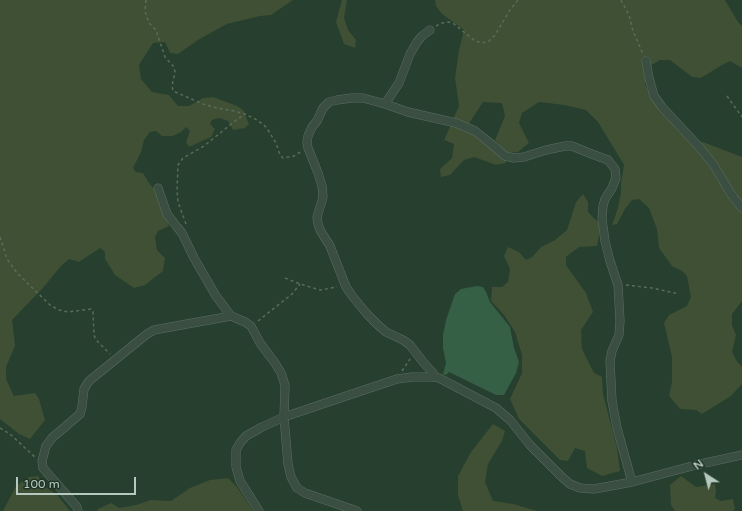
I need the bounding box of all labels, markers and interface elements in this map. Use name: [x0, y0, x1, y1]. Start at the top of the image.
north arrow: [686, 455, 726, 495]
text: N: [691, 457, 706, 473]
scale bar: [18, 469, 138, 495]
text: 100 m: [23, 477, 60, 491]

